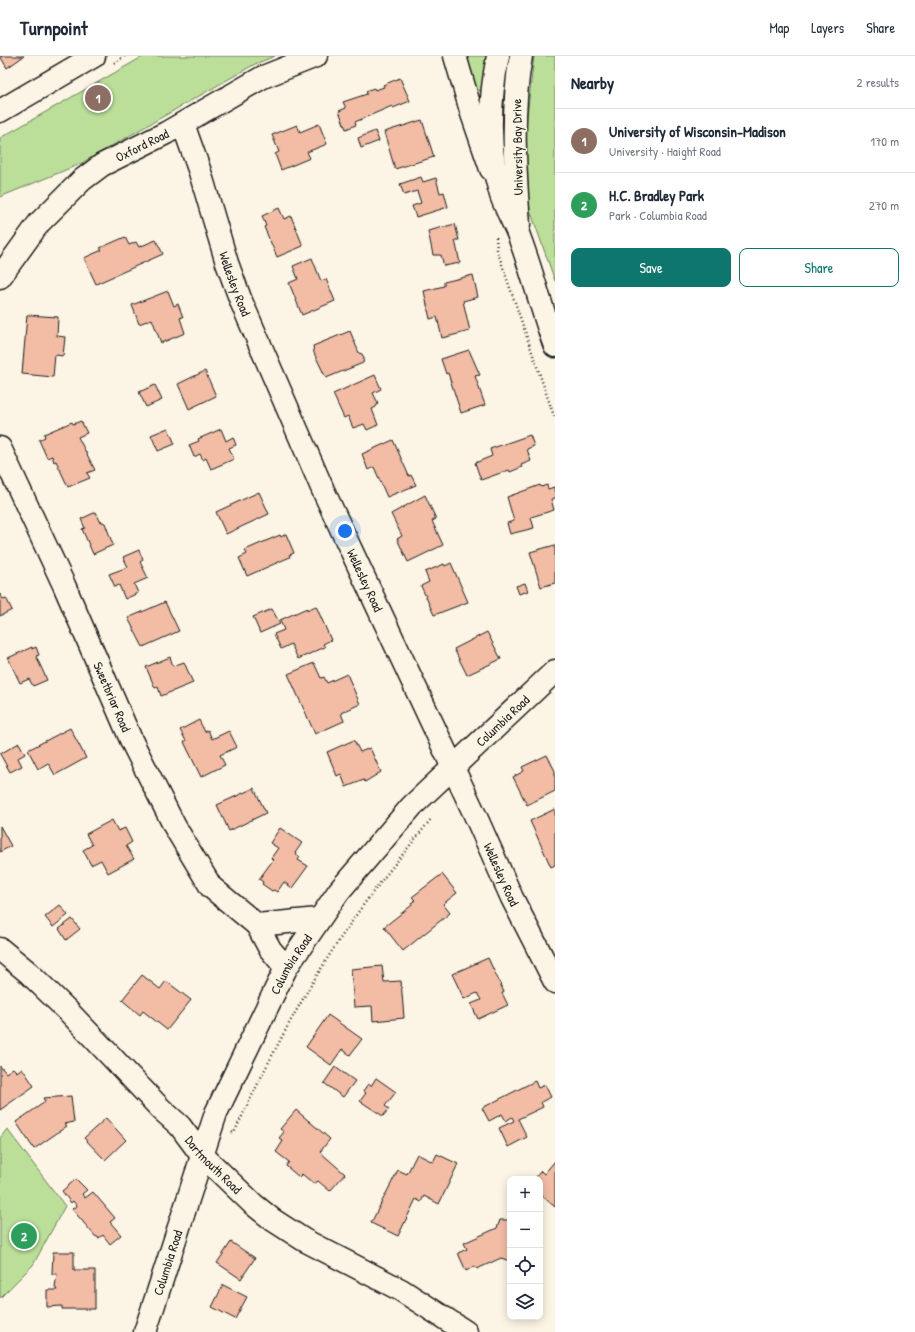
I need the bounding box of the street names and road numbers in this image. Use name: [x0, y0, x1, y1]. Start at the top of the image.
street label: University Bay Drive: [507, 98, 527, 196]
street label: Oxford Road: [112, 124, 172, 166]
street label: Wellesley Road: [215, 249, 255, 319]
street label: Wellesley Road: [343, 546, 388, 615]
street label: Sweetbriar Road: [89, 659, 135, 735]
street label: Columbia Road: [472, 691, 533, 750]
street label: Wellesley Road: [479, 840, 524, 909]
street label: Columbia Road: [266, 930, 316, 997]
street label: Dartmouth Road: [181, 1132, 246, 1198]
street label: Columbia Road: [149, 1228, 187, 1297]

